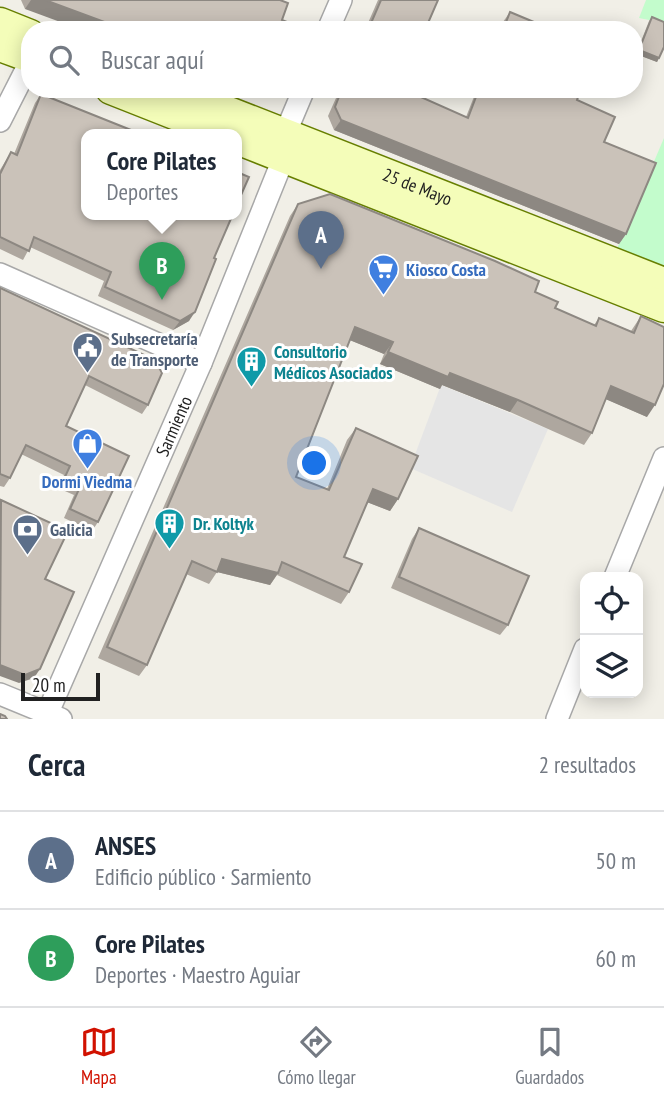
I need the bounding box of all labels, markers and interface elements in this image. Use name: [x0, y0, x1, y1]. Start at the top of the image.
search box: [21, 21, 643, 98]
icon: search: [45, 41, 83, 79]
text: Buscar aquí: [101, 43, 204, 76]
popup: [81, 129, 242, 220]
text: Core Pilates: [107, 144, 216, 177]
street label: 25 de Mayo: [380, 162, 456, 210]
text: Deportes: [107, 177, 178, 206]
pin: A: [298, 211, 344, 269]
pin: B: [139, 242, 185, 300]
supermarket icon: Kiosco Costa: [366, 252, 400, 296]
place label: Kiosco Costa: [406, 258, 486, 281]
place label: Subsecretaría de Transporte: [111, 327, 199, 371]
public building icon: Subsecretaría de Transporte: [71, 331, 105, 375]
place label: Consultorio Médicos Asociados: [274, 340, 393, 384]
building icon: Consultorio Médicos Asociados: [234, 344, 268, 388]
street label: Sarmiento: [150, 392, 197, 460]
shop icon: Dormi Viedma: [70, 426, 104, 470]
your location: [297, 446, 331, 480]
place label: Dormi Viedma: [42, 470, 132, 493]
building icon: Dr. Koltyk: [153, 506, 187, 550]
bank icon: Galicia: [10, 512, 44, 556]
place label: Dr. Koltyk: [193, 512, 254, 535]
place label: Galicia: [50, 518, 93, 541]
map controls: [580, 572, 643, 698]
button: locate: [580, 572, 643, 635]
button: layers: [580, 635, 643, 698]
scale bar: [21, 670, 100, 702]
text: 20 m: [32, 673, 66, 697]
text: Cerca: [28, 745, 85, 784]
text: 2 resultados: [539, 750, 636, 779]
text: ANSES: [95, 829, 156, 862]
text: A: [45, 846, 57, 875]
text: 50 m: [595, 846, 636, 875]
text: Edificio público · Sarmiento: [95, 862, 312, 891]
text: Core Pilates: [95, 927, 205, 960]
text: B: [45, 944, 57, 973]
text: 60 m: [595, 944, 636, 973]
text: Deportes · Maestro Aguiar: [95, 960, 300, 989]
tab: Mapa: [80, 1023, 118, 1089]
tab: Cómo llegar: [277, 1023, 356, 1089]
tab: Guardados: [515, 1023, 584, 1089]

